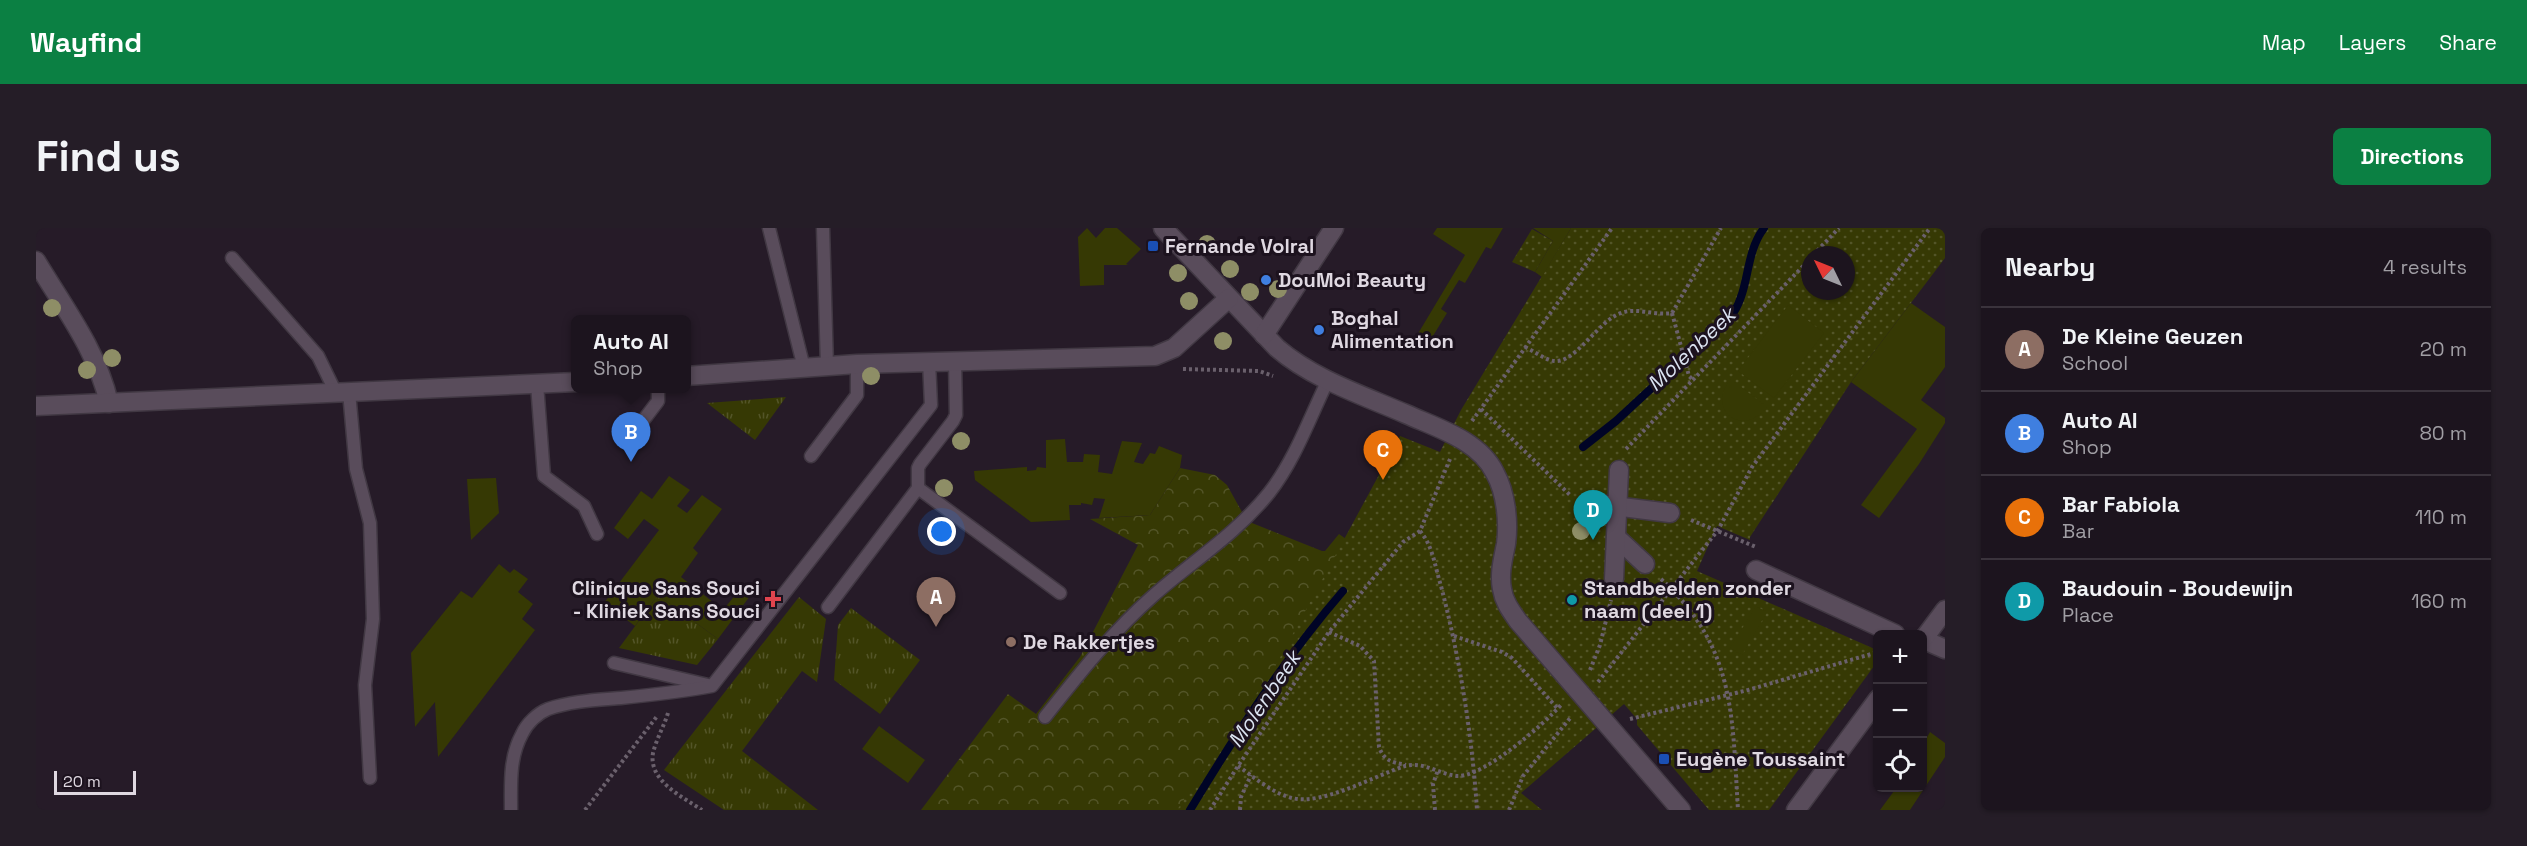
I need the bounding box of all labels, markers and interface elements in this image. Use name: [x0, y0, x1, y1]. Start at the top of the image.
text: Wayfind: [30, 24, 142, 60]
text: Map: [2262, 29, 2306, 56]
text: Layers: [2339, 29, 2406, 56]
text: Share: [2439, 29, 2497, 56]
button: Directions: [2333, 128, 2491, 185]
text: Find us: [36, 130, 181, 183]
place label: Fernande Volral: [1165, 233, 1314, 259]
marker: Fernande Volral: [1146, 239, 1160, 253]
north arrow: [1801, 246, 1855, 300]
text: Nearby: [2005, 250, 2095, 284]
text: 4 results: [2383, 254, 2467, 280]
place label: DouMoi Beauty: [1278, 267, 1426, 293]
marker: DouMoi Beauty: [1259, 273, 1273, 287]
water label: Molenbeek: [1641, 299, 1743, 397]
place label: Boghal Alimentation: [1331, 305, 1454, 354]
popup: [571, 315, 691, 393]
text: De Kleine Geuzen: [2062, 322, 2243, 350]
marker: Boghal Alimentation: [1312, 323, 1326, 337]
text: Auto AI: [593, 327, 669, 355]
text: A: [2018, 336, 2031, 362]
text: 20 m: [2420, 336, 2467, 362]
text: School: [2062, 350, 2128, 376]
text: Shop: [593, 355, 643, 381]
text: Auto AI: [2062, 406, 2138, 434]
pin: B: [612, 412, 650, 462]
text: B: [2018, 420, 2031, 446]
text: 80 m: [2419, 420, 2467, 446]
pin: C: [1364, 430, 1402, 480]
text: Shop: [2062, 434, 2112, 460]
pin: D: [1574, 490, 1612, 540]
text: Bar Fabiola: [2062, 490, 2180, 518]
text: C: [2018, 504, 2031, 530]
text: 110 m: [2415, 504, 2467, 530]
your location: [927, 517, 956, 546]
text: Bar: [2062, 518, 2094, 544]
text: Baudouin - Boudewijn: [2062, 574, 2293, 602]
place label: Clinique Sans Souci - Kliniek Sans Souci: [572, 575, 760, 624]
place label: Standbeelden zonder naam (deel 1): [1584, 575, 1792, 624]
pin: A: [916, 578, 956, 627]
text: D: [2018, 588, 2031, 614]
text: 160 m: [2411, 588, 2467, 614]
marker: Clinique Sans Souci - Kliniek Sans Souci: [764, 590, 782, 608]
marker: Standbeelden zonder naam (deel 1): [1565, 593, 1579, 607]
text: Place: [2062, 602, 2114, 628]
place label: De Rakkertjes: [1023, 629, 1155, 655]
map controls: [1873, 630, 1927, 792]
button: +: [1873, 630, 1927, 684]
marker: De Rakkertjes: [1004, 635, 1018, 649]
water label: Molenbeek: [1222, 643, 1308, 753]
button: −: [1873, 684, 1927, 738]
button: locate: [1873, 738, 1927, 792]
place label: Eugène Toussaint: [1676, 746, 1845, 772]
marker: Eugène Toussaint: [1657, 752, 1671, 766]
scale bar: [54, 768, 136, 796]
text: 20 m: [63, 771, 101, 792]

